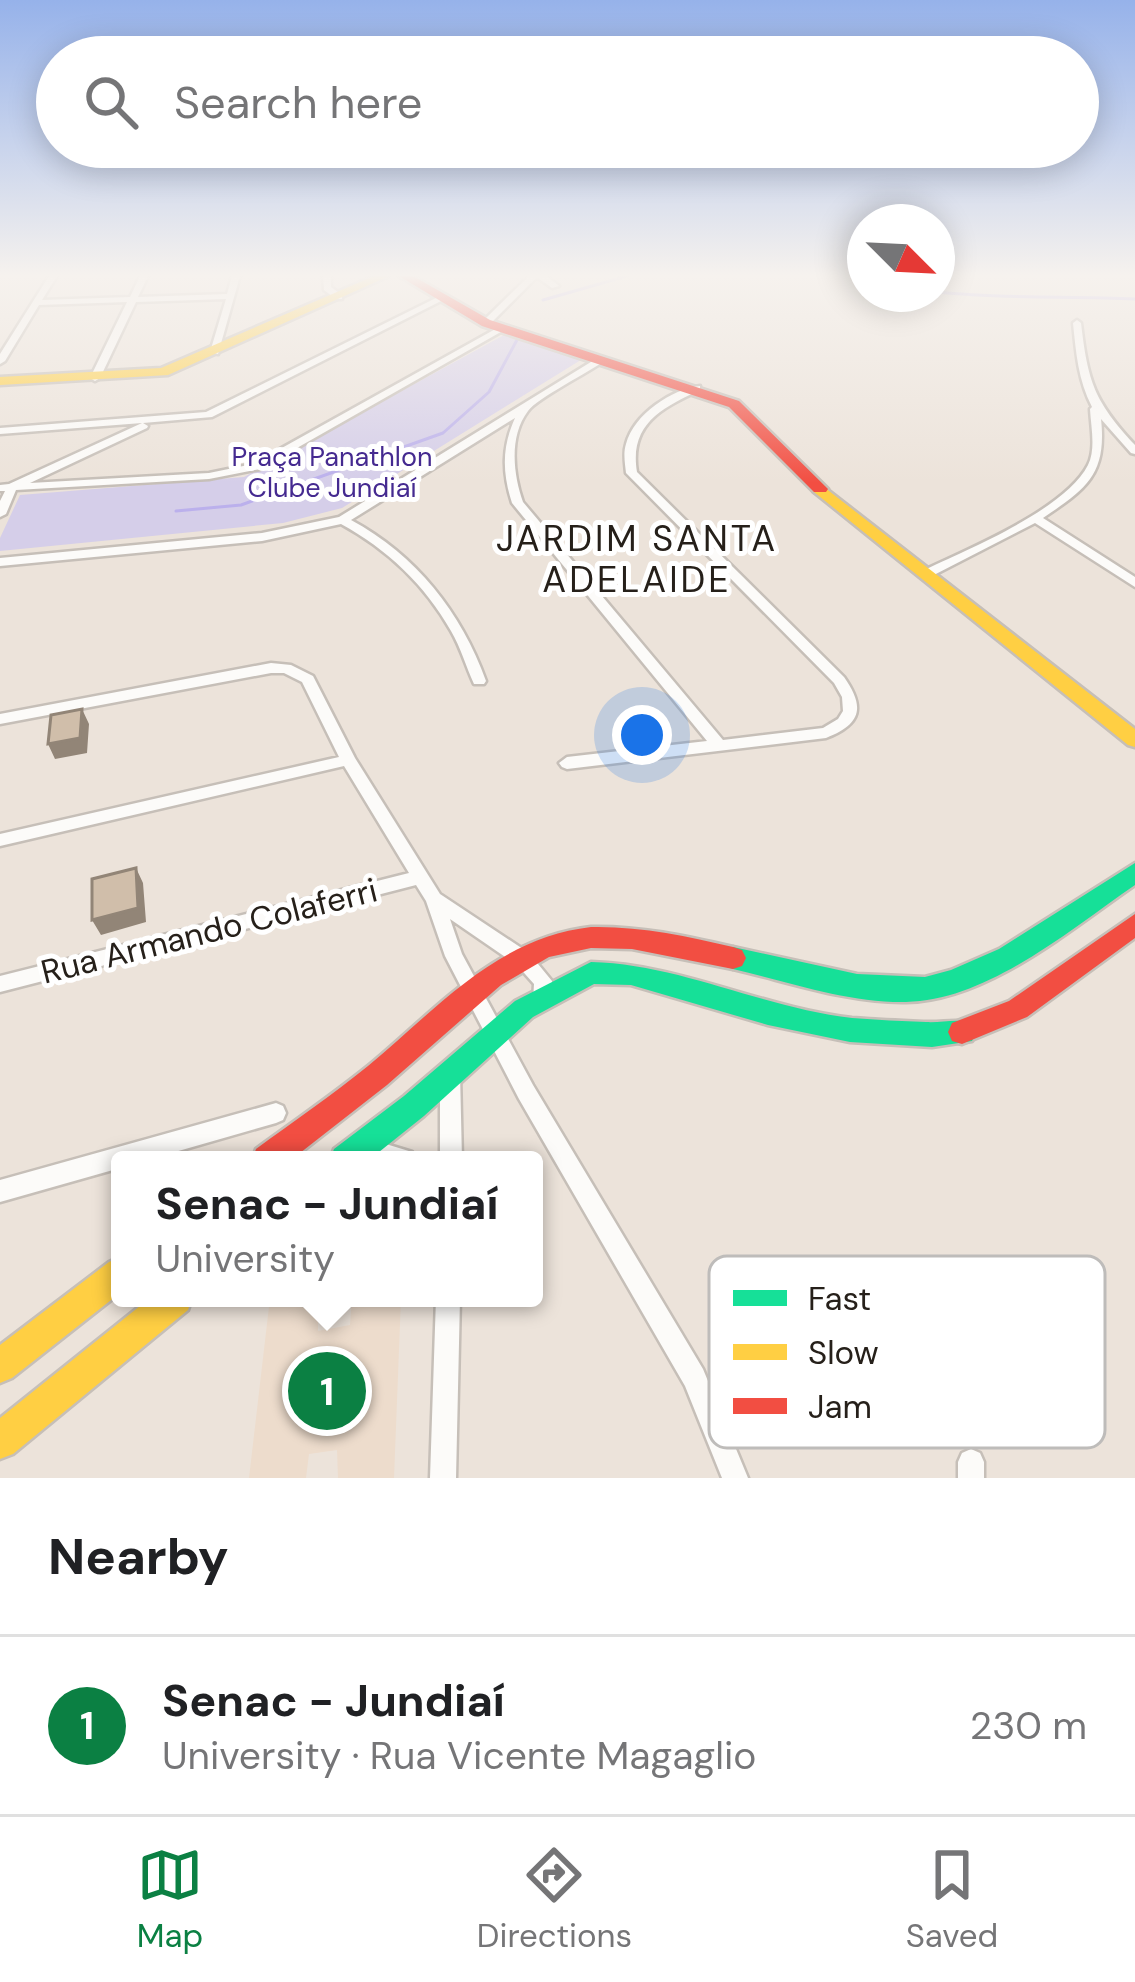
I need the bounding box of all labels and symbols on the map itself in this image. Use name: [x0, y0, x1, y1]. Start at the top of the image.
north arrow: [847, 204, 955, 312]
park label: Praça Panathlon Clube Jundiaí: [232, 439, 432, 505]
district label: JARDIM SANTA ADELAIDE: [496, 515, 778, 603]
your location: [612, 705, 672, 765]
street label: Rua Armando Colaferri: [36, 868, 382, 994]
legend: [709, 1256, 1105, 1448]
text: Fast: [808, 1277, 871, 1320]
text: Slow: [808, 1331, 879, 1374]
pin: 1: [288, 1346, 366, 1436]
text: Jam: [808, 1385, 872, 1428]

